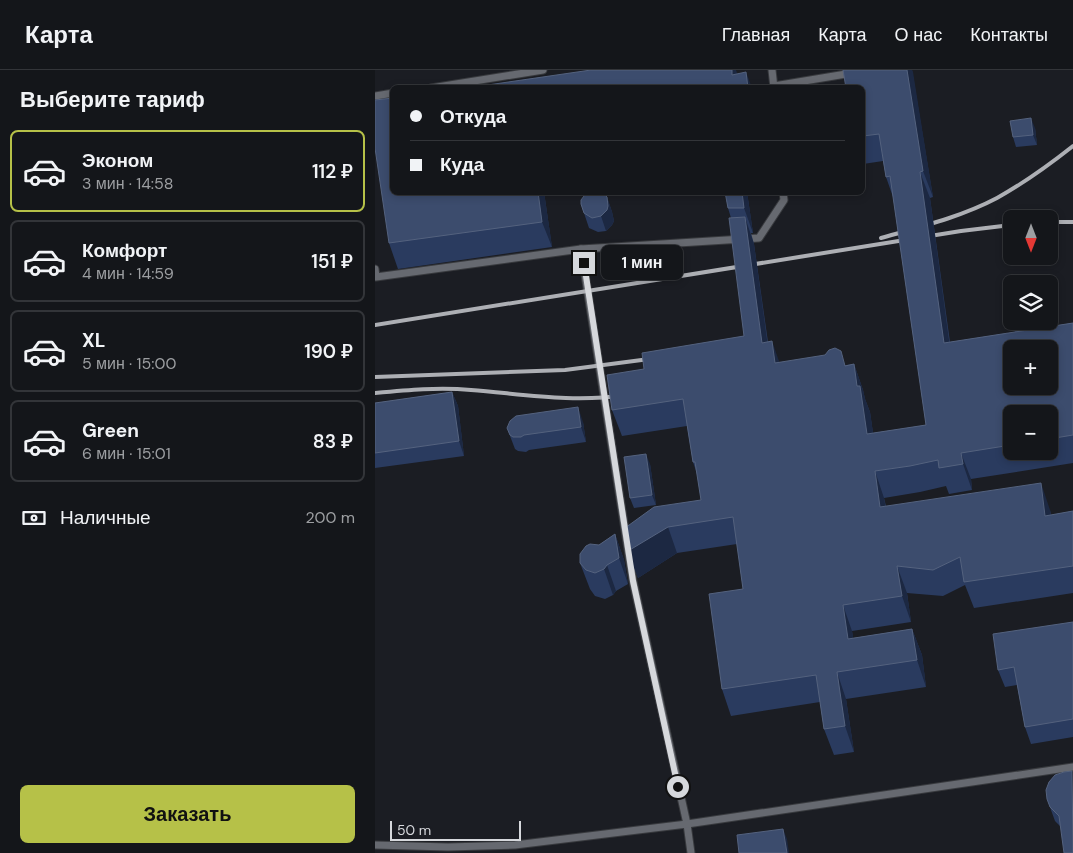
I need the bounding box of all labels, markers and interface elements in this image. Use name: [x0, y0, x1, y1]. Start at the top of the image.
text: Карта: [25, 19, 93, 50]
text: Главная: [722, 23, 790, 47]
text: Карта: [818, 23, 867, 47]
text: О нас: [895, 23, 942, 47]
text: Контакты: [970, 23, 1048, 47]
text: Выберите тариф: [20, 85, 205, 114]
text: Откуда: [440, 104, 506, 129]
text: Эконом: [82, 148, 153, 173]
icon: car: [22, 149, 67, 194]
text: Куда: [440, 152, 484, 177]
text: 112 ₽: [312, 159, 353, 184]
text: 3 мин · 14:58: [82, 173, 174, 194]
north arrow: [1003, 210, 1057, 265]
map controls: [1003, 210, 1058, 460]
text: Комфорт: [82, 238, 167, 263]
icon: car: [22, 239, 67, 284]
callout: 1 мин: [601, 246, 684, 280]
text: 151 ₽: [311, 249, 353, 274]
route end: [573, 252, 595, 274]
text: 1 мин: [622, 252, 662, 273]
text: 4 мин · 14:59: [82, 263, 174, 284]
button: layers: [1003, 275, 1058, 330]
text: XL: [82, 328, 105, 353]
icon: car: [22, 329, 67, 374]
text: 190 ₽: [304, 339, 353, 364]
button: +: [1003, 340, 1058, 395]
text: 5 мин · 15:00: [82, 353, 176, 374]
button: −: [1003, 405, 1058, 460]
text: Green: [82, 418, 139, 443]
icon: car: [22, 419, 67, 464]
text: 83 ₽: [313, 429, 353, 454]
text: 6 мин · 15:01: [82, 443, 171, 464]
icon: cash: [20, 504, 48, 532]
text: Наличные: [60, 505, 151, 530]
text: 200 m: [306, 507, 355, 528]
route start: [667, 776, 689, 798]
button: Заказать: [20, 785, 355, 843]
scale bar: [390, 818, 521, 841]
text: 50 m: [397, 821, 431, 839]

